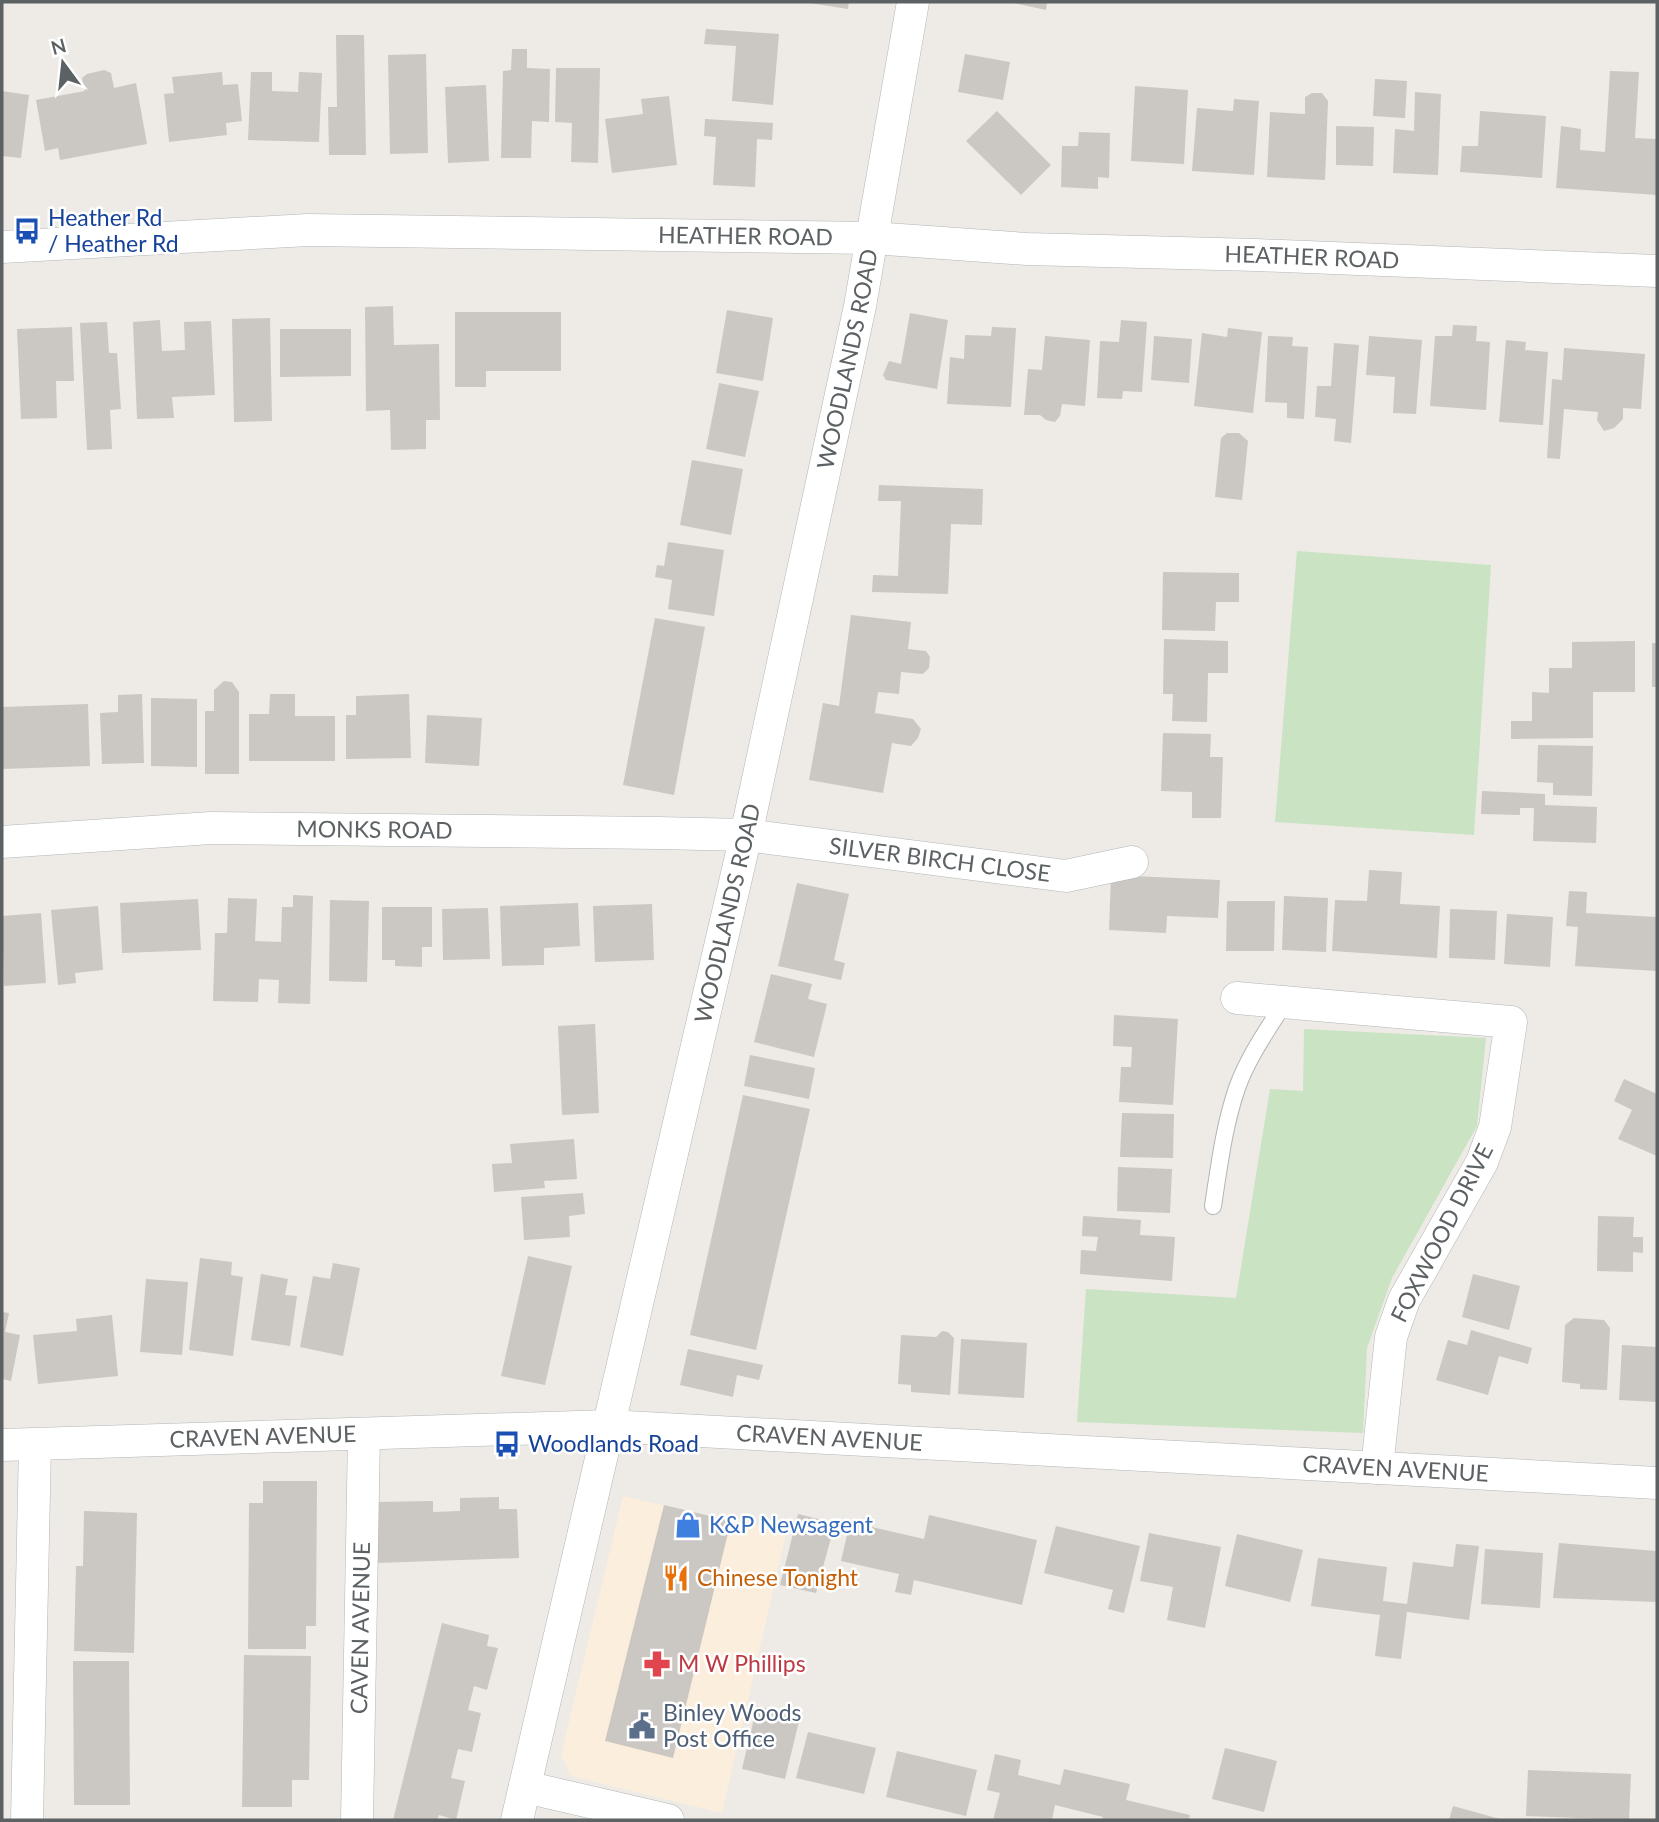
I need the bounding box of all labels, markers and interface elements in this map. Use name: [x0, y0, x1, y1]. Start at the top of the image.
north arrow: [28, 28, 98, 98]
text: N: [48, 33, 69, 59]
place label: Heather Rd / Heather Rd: [48, 203, 179, 257]
bus stop icon: Heather Rd / Heather Rd: [12, 216, 42, 246]
street label: HEATHER ROAD: [658, 220, 833, 250]
street label: HEATHER ROAD: [1224, 239, 1400, 274]
street label: WOODLANDS ROAD: [810, 247, 883, 471]
street label: WOODLANDS ROAD: [688, 801, 765, 1025]
street label: MONKS ROAD: [296, 814, 453, 844]
street label: SILVER BIRCH CLOSE: [828, 831, 1052, 887]
street label: FOXWOOD DRIVE: [1384, 1139, 1498, 1326]
street label: CRAVEN AVENUE: [735, 1418, 923, 1456]
street label: CRAVEN AVENUE: [169, 1419, 357, 1453]
bus stop icon: Woodlands Road: [492, 1429, 522, 1459]
place label: Woodlands Road: [528, 1429, 699, 1457]
street label: CRAVEN AVENUE: [1302, 1449, 1490, 1487]
shop icon: K&P Newsagent: [673, 1510, 703, 1540]
place label: K&P Newsagent: [709, 1510, 874, 1538]
street label: CAVEN AVENUE: [344, 1542, 375, 1714]
restaurant icon: Chinese Tonight: [661, 1563, 691, 1593]
place label: Chinese Tonight: [697, 1563, 859, 1591]
pharmacy icon: M W Phillips: [642, 1649, 672, 1679]
place label: M W Phillips: [678, 1649, 806, 1677]
place label: Binley Woods Post Office: [663, 1698, 802, 1752]
public building icon: Binley Woods Post Office: [627, 1711, 657, 1741]

